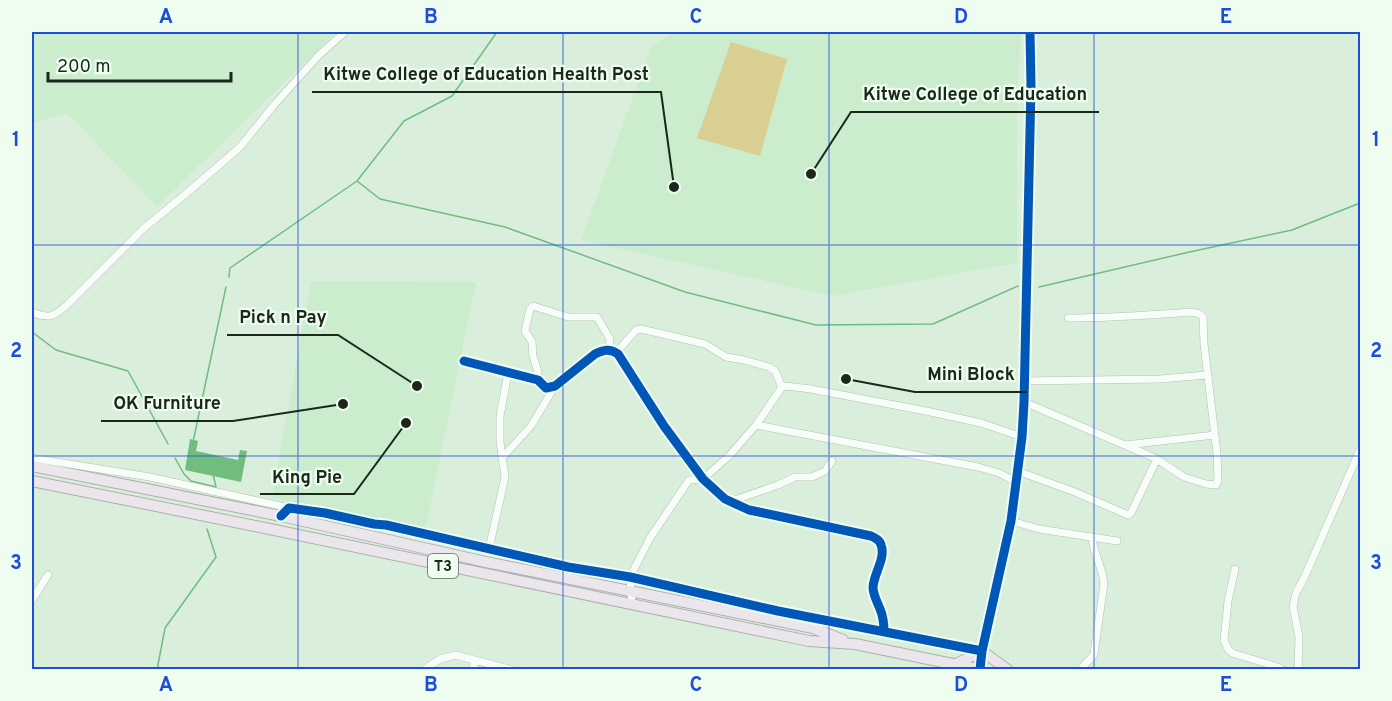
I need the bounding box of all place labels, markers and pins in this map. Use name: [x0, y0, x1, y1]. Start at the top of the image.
callout: Kitwe College of Education Health Post: [312, 56, 661, 92]
callout: Kitwe College of Education: [851, 76, 1099, 112]
callout: Pick n Pay: [227, 299, 338, 335]
callout: Mini Block: [915, 356, 1027, 392]
callout: OK Furniture: [101, 385, 233, 421]
callout: King Pie: [260, 458, 354, 494]

